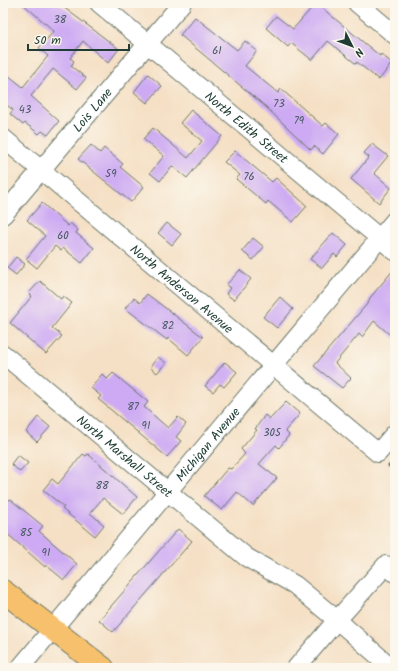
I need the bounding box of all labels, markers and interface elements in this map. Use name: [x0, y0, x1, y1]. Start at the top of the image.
house number: 38: [54, 11, 67, 29]
scale bar: [28, 26, 129, 52]
north arrow: [332, 26, 372, 66]
text: 50 m: [34, 31, 61, 50]
house number: 61: [212, 42, 222, 60]
text: N: [350, 43, 368, 61]
street label: Lois Lane: [68, 83, 118, 138]
street label: North Edith Street: [199, 87, 293, 170]
house number: 73: [273, 95, 285, 113]
house number: 43: [19, 101, 31, 119]
house number: 79: [294, 112, 305, 130]
house number: 59: [105, 165, 117, 183]
house number: 76: [243, 168, 255, 186]
house number: 60: [57, 227, 69, 245]
street label: North Anderson Avenue: [125, 240, 238, 339]
house number: 82: [161, 317, 175, 335]
house number: 87: [127, 398, 140, 416]
street label: Michigan Avenue: [171, 403, 246, 487]
street label: North Marshall Street: [71, 411, 178, 504]
house number: 91: [142, 417, 150, 435]
house number: 305: [263, 424, 282, 442]
house number: 88: [95, 477, 109, 495]
house number: 85: [20, 524, 33, 542]
house number: 91: [42, 544, 50, 562]

